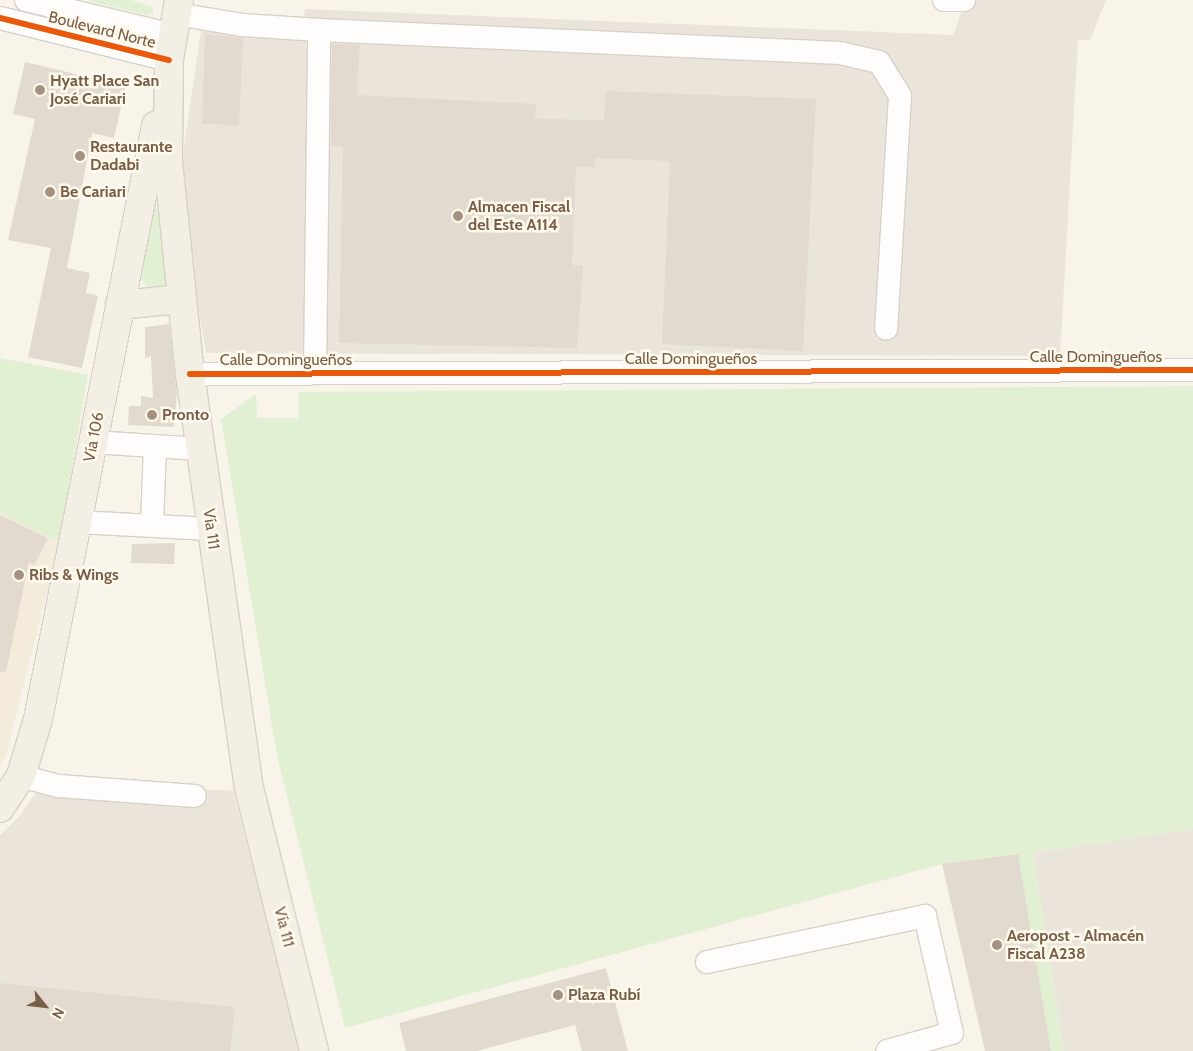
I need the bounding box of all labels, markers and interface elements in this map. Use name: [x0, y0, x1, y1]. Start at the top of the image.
street label: Boulevard Norte: [46, 7, 158, 53]
place label: Hyatt Place San José Cariari: [50, 71, 159, 109]
marker: Hyatt Place San José Cariari: [34, 84, 46, 96]
place label: Restaurante Dadabi: [90, 137, 173, 175]
marker: Restaurante Dadabi: [74, 150, 86, 162]
place label: Be Cariari: [60, 182, 126, 202]
marker: Be Cariari: [44, 186, 56, 198]
place label: Almacen Fiscal del Este A114: [468, 197, 570, 235]
marker: Almacen Fiscal del Este A114: [452, 210, 464, 222]
street label: Calle Domingueños: [1030, 347, 1162, 367]
street label: Calle Domingueños: [625, 349, 757, 369]
street label: Calle Domingueños: [220, 350, 352, 370]
place label: Pronto: [162, 405, 209, 425]
marker: Pronto: [146, 409, 158, 421]
street label: Vía 106: [80, 410, 108, 464]
street label: Vía 111: [199, 507, 223, 551]
place label: Ribs & Wings: [29, 565, 119, 585]
marker: Ribs & Wings: [13, 569, 25, 581]
street label: Vía 111: [270, 905, 298, 949]
place label: Aeropost - Almacén Fiscal A238: [1007, 926, 1144, 964]
marker: Aeropost - Almacén Fiscal A238: [991, 939, 1003, 951]
north arrow: [20, 981, 70, 1031]
place label: Plaza Rubí: [568, 985, 640, 1005]
marker: Plaza Rubí: [552, 989, 564, 1001]
text: N: [48, 1005, 68, 1022]

